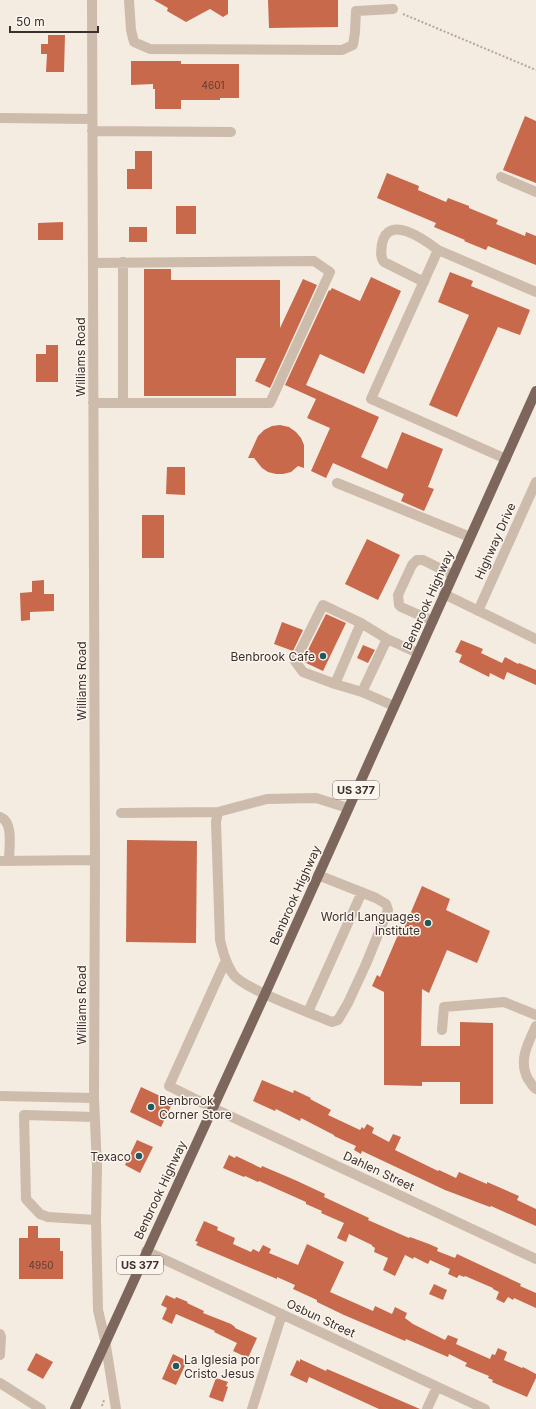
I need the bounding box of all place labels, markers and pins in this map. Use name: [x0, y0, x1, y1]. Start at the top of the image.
place label: Benbrook Cafe: [230, 649, 315, 664]
marker: Benbrook Cafe: [318, 651, 328, 661]
place label: World Languages Institute: [321, 909, 420, 938]
marker: World Languages Institute: [423, 918, 433, 928]
place label: Benbrook Corner Store: [159, 1093, 232, 1122]
marker: Benbrook Corner Store: [146, 1102, 156, 1112]
place label: Texaco: [90, 1149, 131, 1164]
marker: Texaco: [134, 1151, 144, 1161]
place label: La Iglesia por Cristo Jesus: [184, 1352, 260, 1381]
marker: La Iglesia por Cristo Jesus: [171, 1361, 181, 1371]

